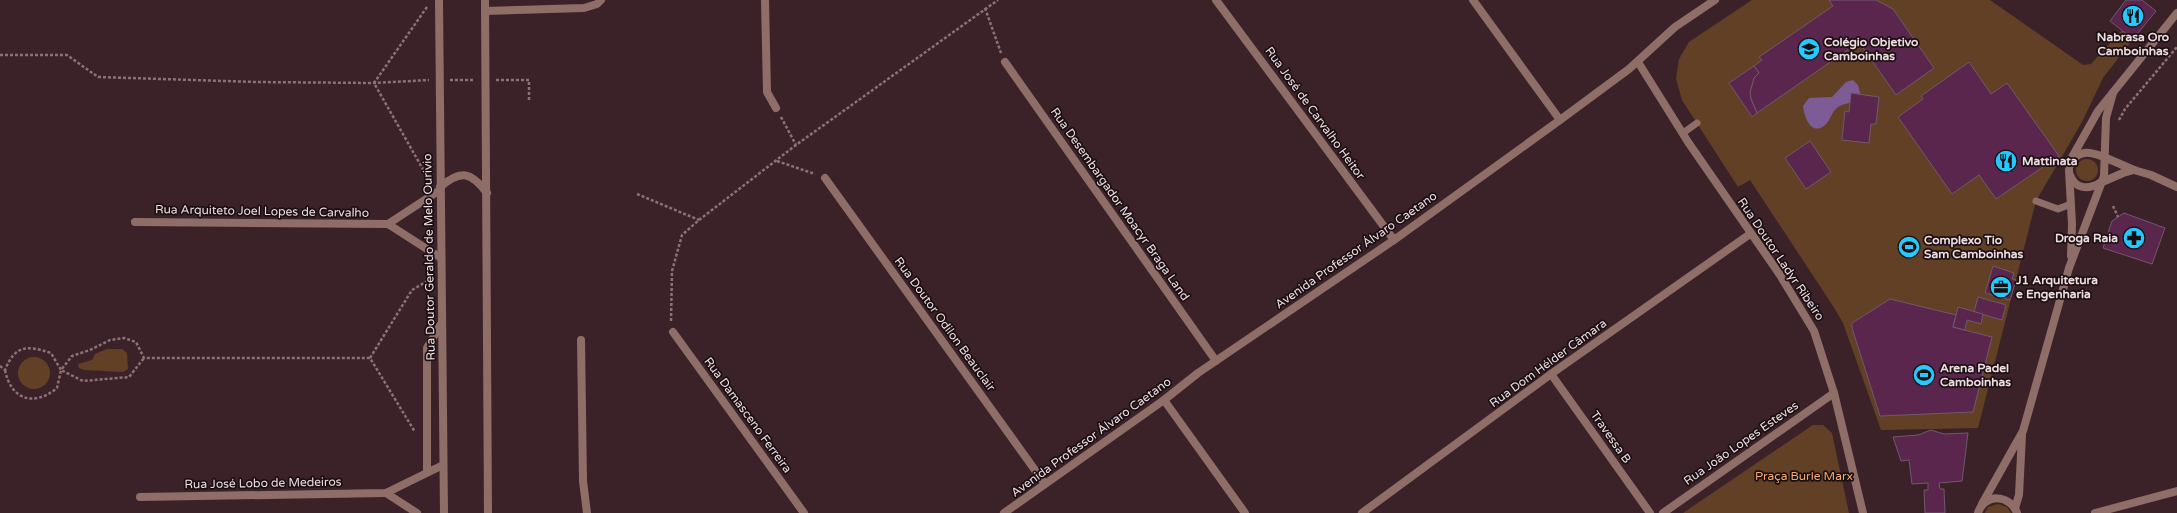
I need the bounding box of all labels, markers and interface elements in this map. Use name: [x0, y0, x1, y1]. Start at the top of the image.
restaurant icon: Nabrasa Oro Camboinhas: [2120, 3, 2146, 29]
place label: Nabrasa Oro Camboinhas: [2097, 30, 2169, 58]
place label: Colégio Objetivo Camboinhas: [1824, 35, 1918, 63]
school or university icon: Colégio Objetivo Camboinhas: [1796, 36, 1822, 62]
street label: Rua José de Carvalho Heitor: [1262, 44, 1368, 182]
street label: Rua Desembargador Moacyr Braga Land: [1048, 105, 1192, 303]
restaurant icon: Mattinata: [1993, 148, 2019, 174]
street label: Rua Doutor Geraldo de Melo Ourivio: [420, 153, 438, 361]
place label: Mattinata: [2022, 154, 2078, 168]
street label: Avenida Professor Álvaro Caetano: [1273, 189, 1439, 311]
street label: Rua Doutor Ladyr Ribeiro: [1735, 195, 1827, 323]
street label: Rua Arquiteto Joel Lopes de Carvalho: [155, 202, 369, 220]
pharmacy icon: Droga Raia: [2121, 225, 2147, 251]
place label: Droga Raia: [2055, 231, 2118, 246]
place label: Complexo Tio Sam Camboinhas: [1924, 233, 2024, 261]
sports icon: Complexo Tio Sam Camboinhas: [1896, 234, 1922, 260]
street label: Rua Doutor Odilon Beauclair: [892, 254, 999, 394]
place label: J1 Arquitetura e Engenharia: [2015, 273, 2098, 302]
office icon: J1 Arquitetura e Engenharia: [1988, 274, 2014, 300]
street label: Rua Dom Hélder Câmara: [1487, 316, 1609, 410]
street label: Rua Damasceno Ferreira: [701, 354, 795, 476]
place label: Arena Padel Camboinhas: [1940, 361, 2011, 389]
sports icon: Arena Padel Camboinhas: [1911, 362, 1937, 388]
street label: Avenida Professor Álvaro Caetano: [1008, 374, 1174, 500]
street label: Rua João Lopes Esteves: [1681, 398, 1801, 488]
street label: Travessa B: [1588, 408, 1634, 466]
park label: Praça Burle Marx: [1755, 469, 1853, 483]
street label: Rua José Lobo de Medeiros: [184, 475, 342, 491]

